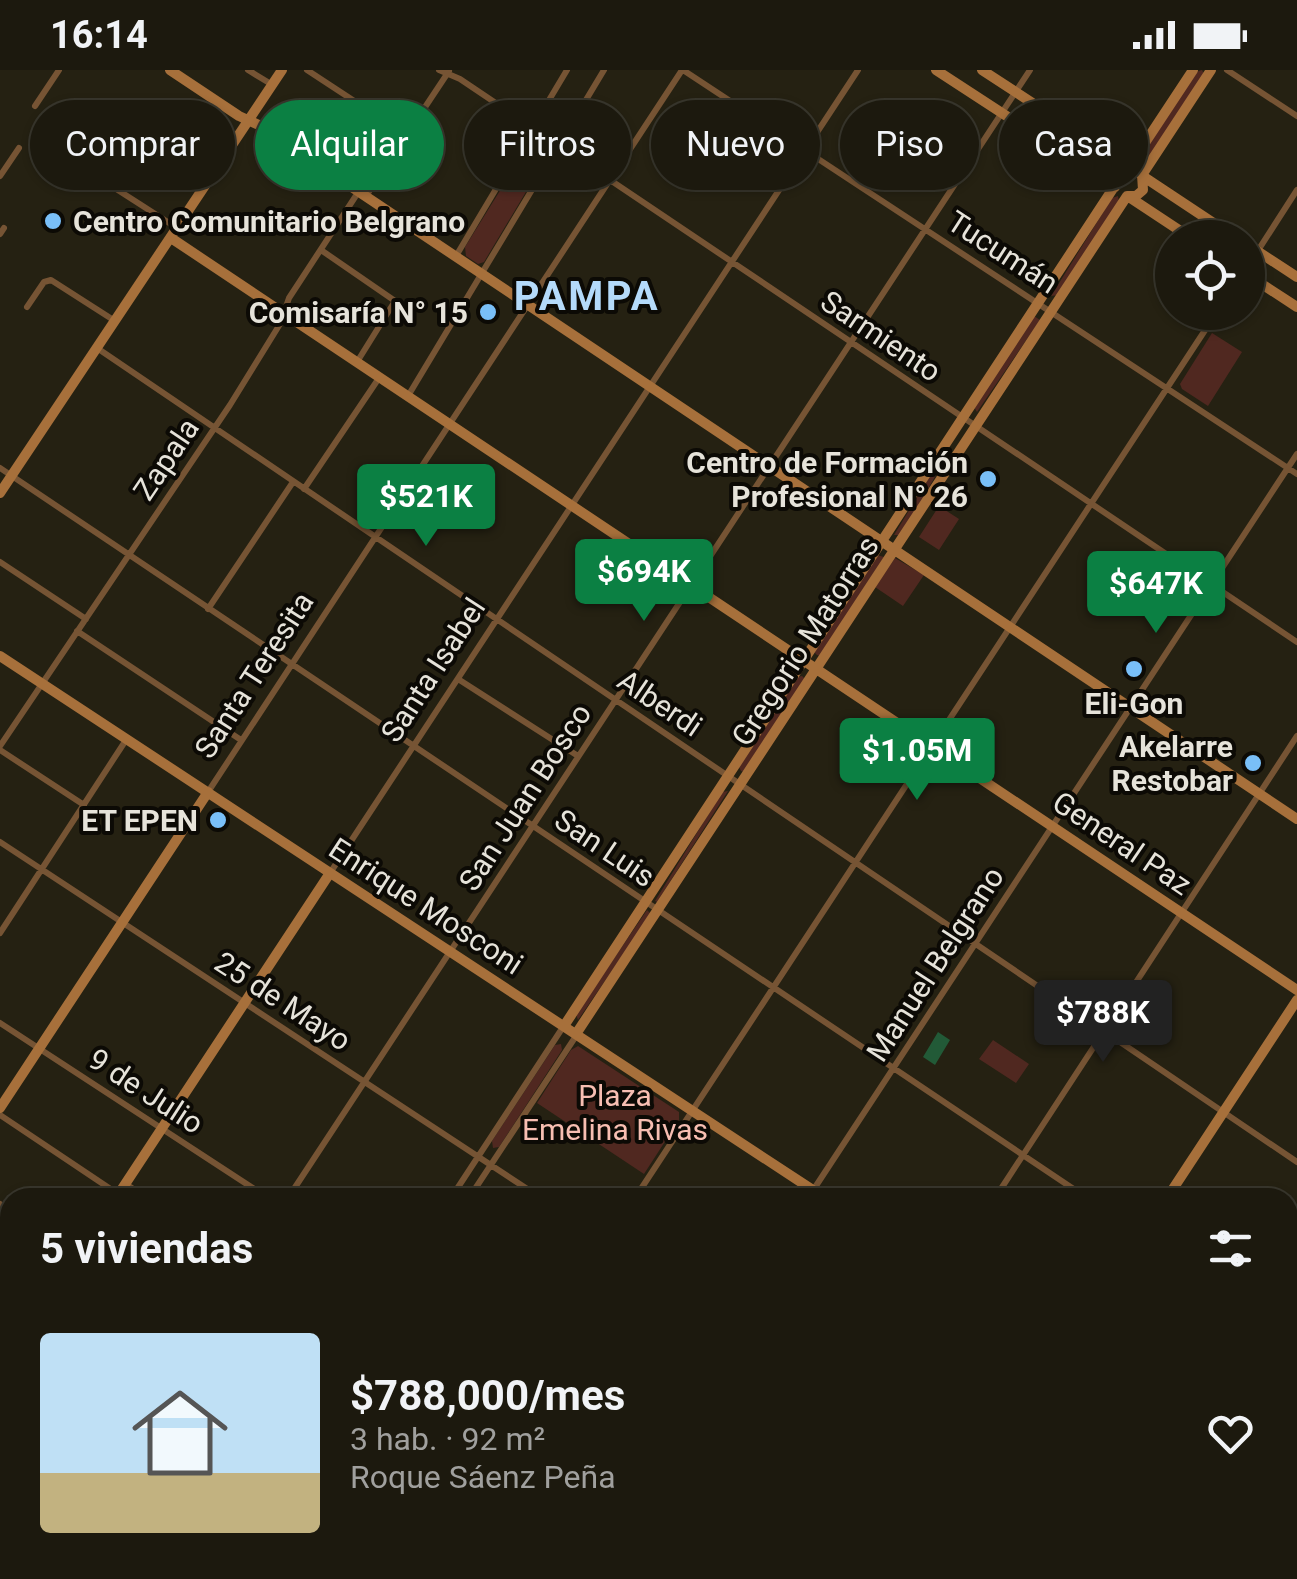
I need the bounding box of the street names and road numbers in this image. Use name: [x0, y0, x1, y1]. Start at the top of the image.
street label: Tucumán: [941, 203, 1065, 301]
street label: Sarmiento: [814, 283, 948, 389]
street label: Zapala: [126, 411, 206, 507]
street label: Gregorio Matorras: [724, 530, 886, 752]
street label: Santa Teresita: [187, 585, 321, 765]
street label: Santa Isabel: [374, 592, 492, 748]
street label: Alberdi: [611, 662, 709, 744]
street label: San Juan Bosco: [452, 697, 598, 897]
street label: General Paz: [1046, 784, 1198, 902]
street label: San Luis: [548, 802, 662, 894]
street label: Enrique Mosconi: [323, 830, 529, 982]
street label: Manuel Belgrano: [859, 860, 1011, 1068]
street label: 25 de Mayo: [209, 944, 357, 1058]
street label: 9 de Julio: [82, 1041, 210, 1141]

